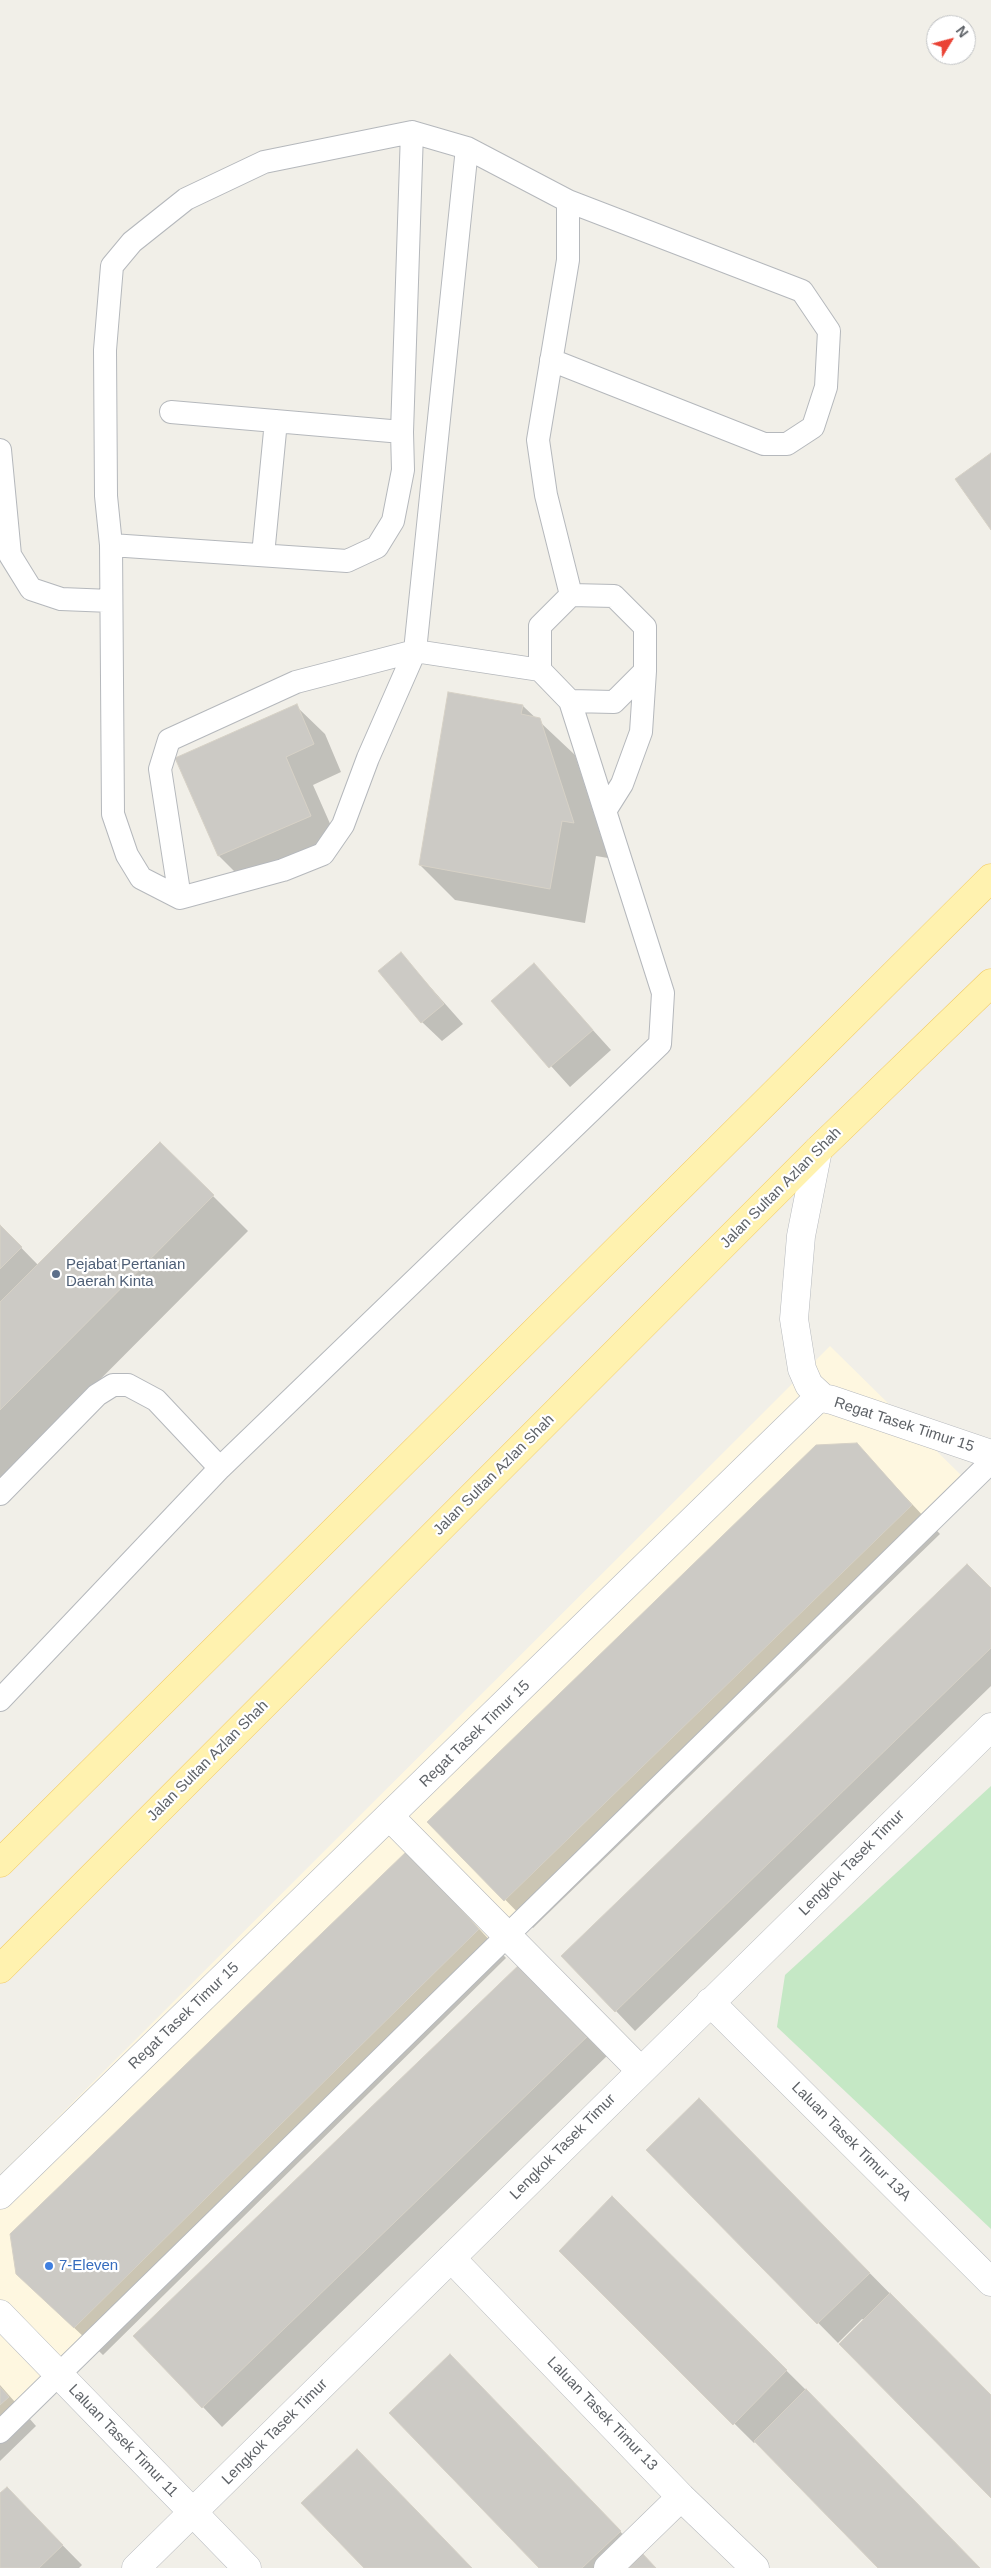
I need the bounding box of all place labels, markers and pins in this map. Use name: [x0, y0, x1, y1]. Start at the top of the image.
place label: Pejabat Pertanian Daerah Kinta: [66, 1256, 185, 1291]
marker: Pejabat Pertanian Daerah Kinta: [50, 1268, 62, 1280]
place label: 7-Eleven: [59, 2257, 118, 2275]
marker: 7-Eleven: [43, 2260, 55, 2272]

